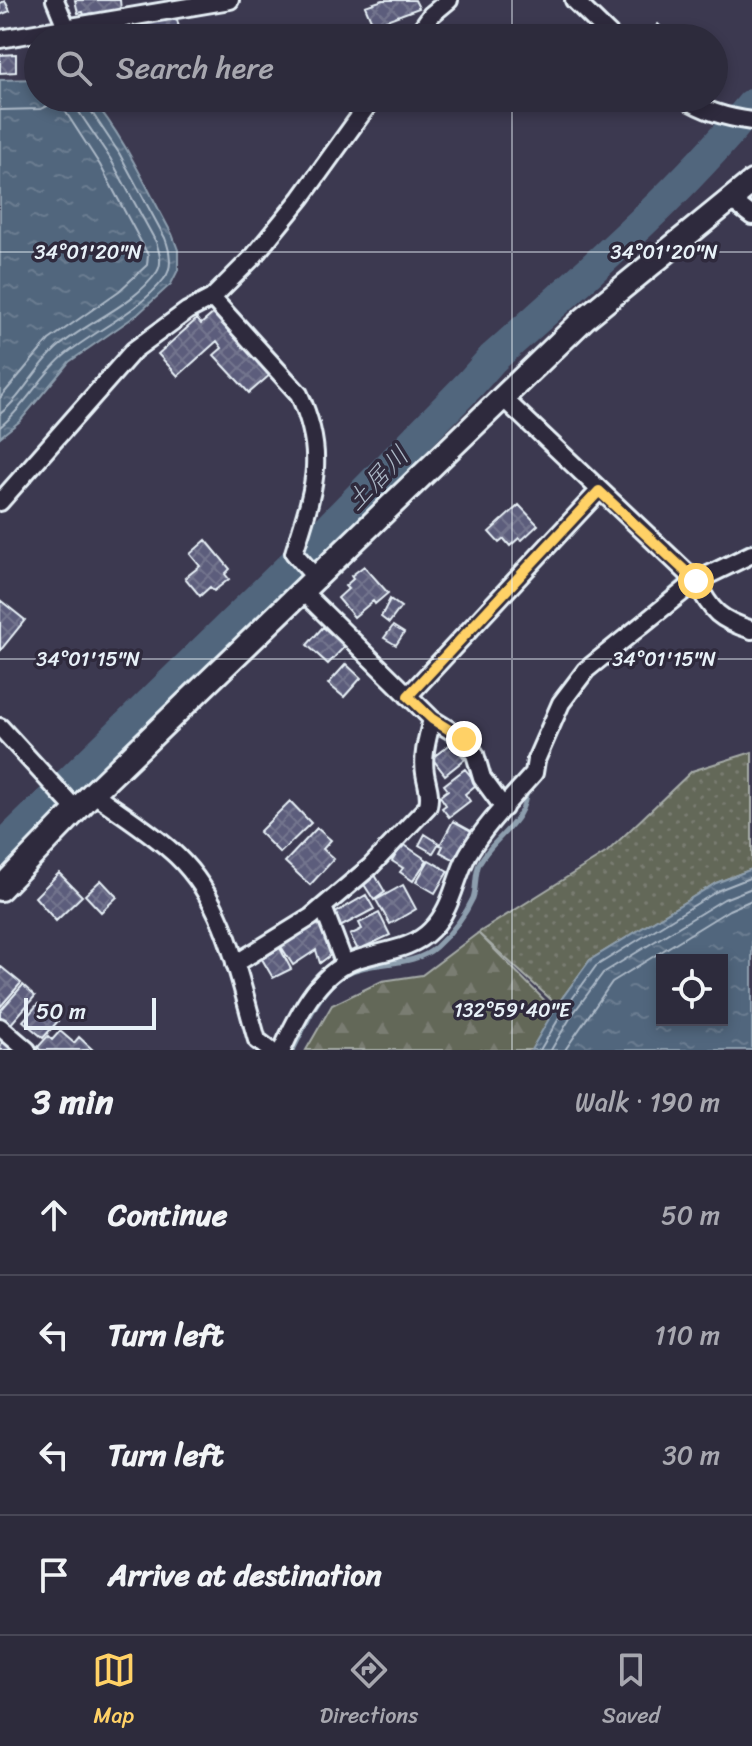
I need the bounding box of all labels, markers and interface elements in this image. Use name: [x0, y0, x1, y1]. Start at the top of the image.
search box: [24, 24, 728, 112]
text: Search here: [116, 41, 274, 95]
icon: search: [52, 46, 96, 90]
text: 34°01'20"N: [34, 235, 142, 270]
text: 34°01'20"N: [610, 235, 718, 270]
water label: 土居川: [333, 434, 421, 522]
route start: [678, 563, 714, 599]
text: 34°01'15"N: [36, 642, 140, 677]
text: 34°01'15"N: [612, 642, 716, 677]
route end: [446, 721, 482, 757]
map controls: [656, 954, 728, 1026]
button: locate: [656, 954, 728, 1026]
text: 50 m: [36, 992, 86, 1031]
text: 132°59'40"E: [454, 993, 572, 1028]
scale bar: [24, 994, 156, 1030]
text: 3 min: [32, 1072, 113, 1132]
text: Walk · 190 m: [575, 1079, 720, 1125]
text: Continue: [108, 1188, 227, 1242]
text: 50 m: [661, 1192, 720, 1238]
icon: ahead: [32, 1193, 76, 1237]
text: Turn left: [108, 1308, 224, 1362]
text: 110 m: [655, 1312, 720, 1358]
icon: left: [32, 1313, 76, 1357]
text: Turn left: [108, 1428, 224, 1482]
text: 30 m: [663, 1432, 720, 1478]
icon: left: [32, 1433, 76, 1477]
text: Arrive at destination: [108, 1548, 382, 1602]
icon: arrive: [32, 1553, 76, 1597]
tab: Map: [92, 1648, 136, 1735]
tab: Directions: [320, 1648, 418, 1735]
tab: Saved: [602, 1648, 660, 1735]

